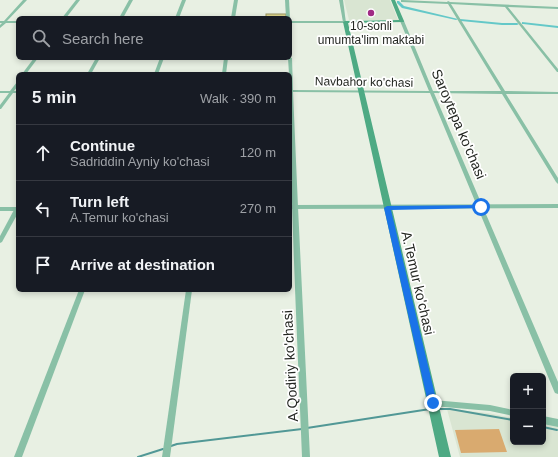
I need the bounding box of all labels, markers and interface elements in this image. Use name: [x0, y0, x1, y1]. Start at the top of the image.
marker: 10-sonli umumta'lim maktabi: [366, 8, 376, 18]
search box: [16, 16, 292, 60]
place label: 10-sonli umumta'lim maktabi: [318, 19, 424, 47]
icon: search: [30, 27, 52, 49]
text: Search here: [62, 30, 144, 47]
street label: Saroytepa ko'chasi: [429, 67, 489, 181]
street label: Navbahor ko'chasi: [315, 74, 413, 90]
text: 5 min: [32, 88, 76, 107]
text: Walk · 390 m: [200, 91, 276, 106]
text: Continue: [70, 137, 135, 154]
icon: ahead: [32, 142, 54, 164]
text: 120 m: [240, 145, 276, 160]
text: Sadriddin Ayniy ko'chasi: [70, 154, 210, 169]
text: Turn left: [70, 193, 129, 210]
icon: left: [32, 198, 54, 220]
route start: [472, 198, 490, 216]
text: 270 m: [240, 201, 276, 216]
text: A.Temur ko'chasi: [70, 210, 169, 225]
street label: A.Temur ko'chasi: [398, 229, 438, 337]
icon: arrive: [32, 254, 54, 276]
text: Arrive at destination: [70, 256, 215, 273]
street label: A.Qodiriy ko'chasi: [279, 310, 301, 422]
map controls: [510, 373, 546, 445]
button: +: [510, 373, 546, 409]
route end: [424, 394, 442, 412]
button: −: [510, 409, 546, 445]

